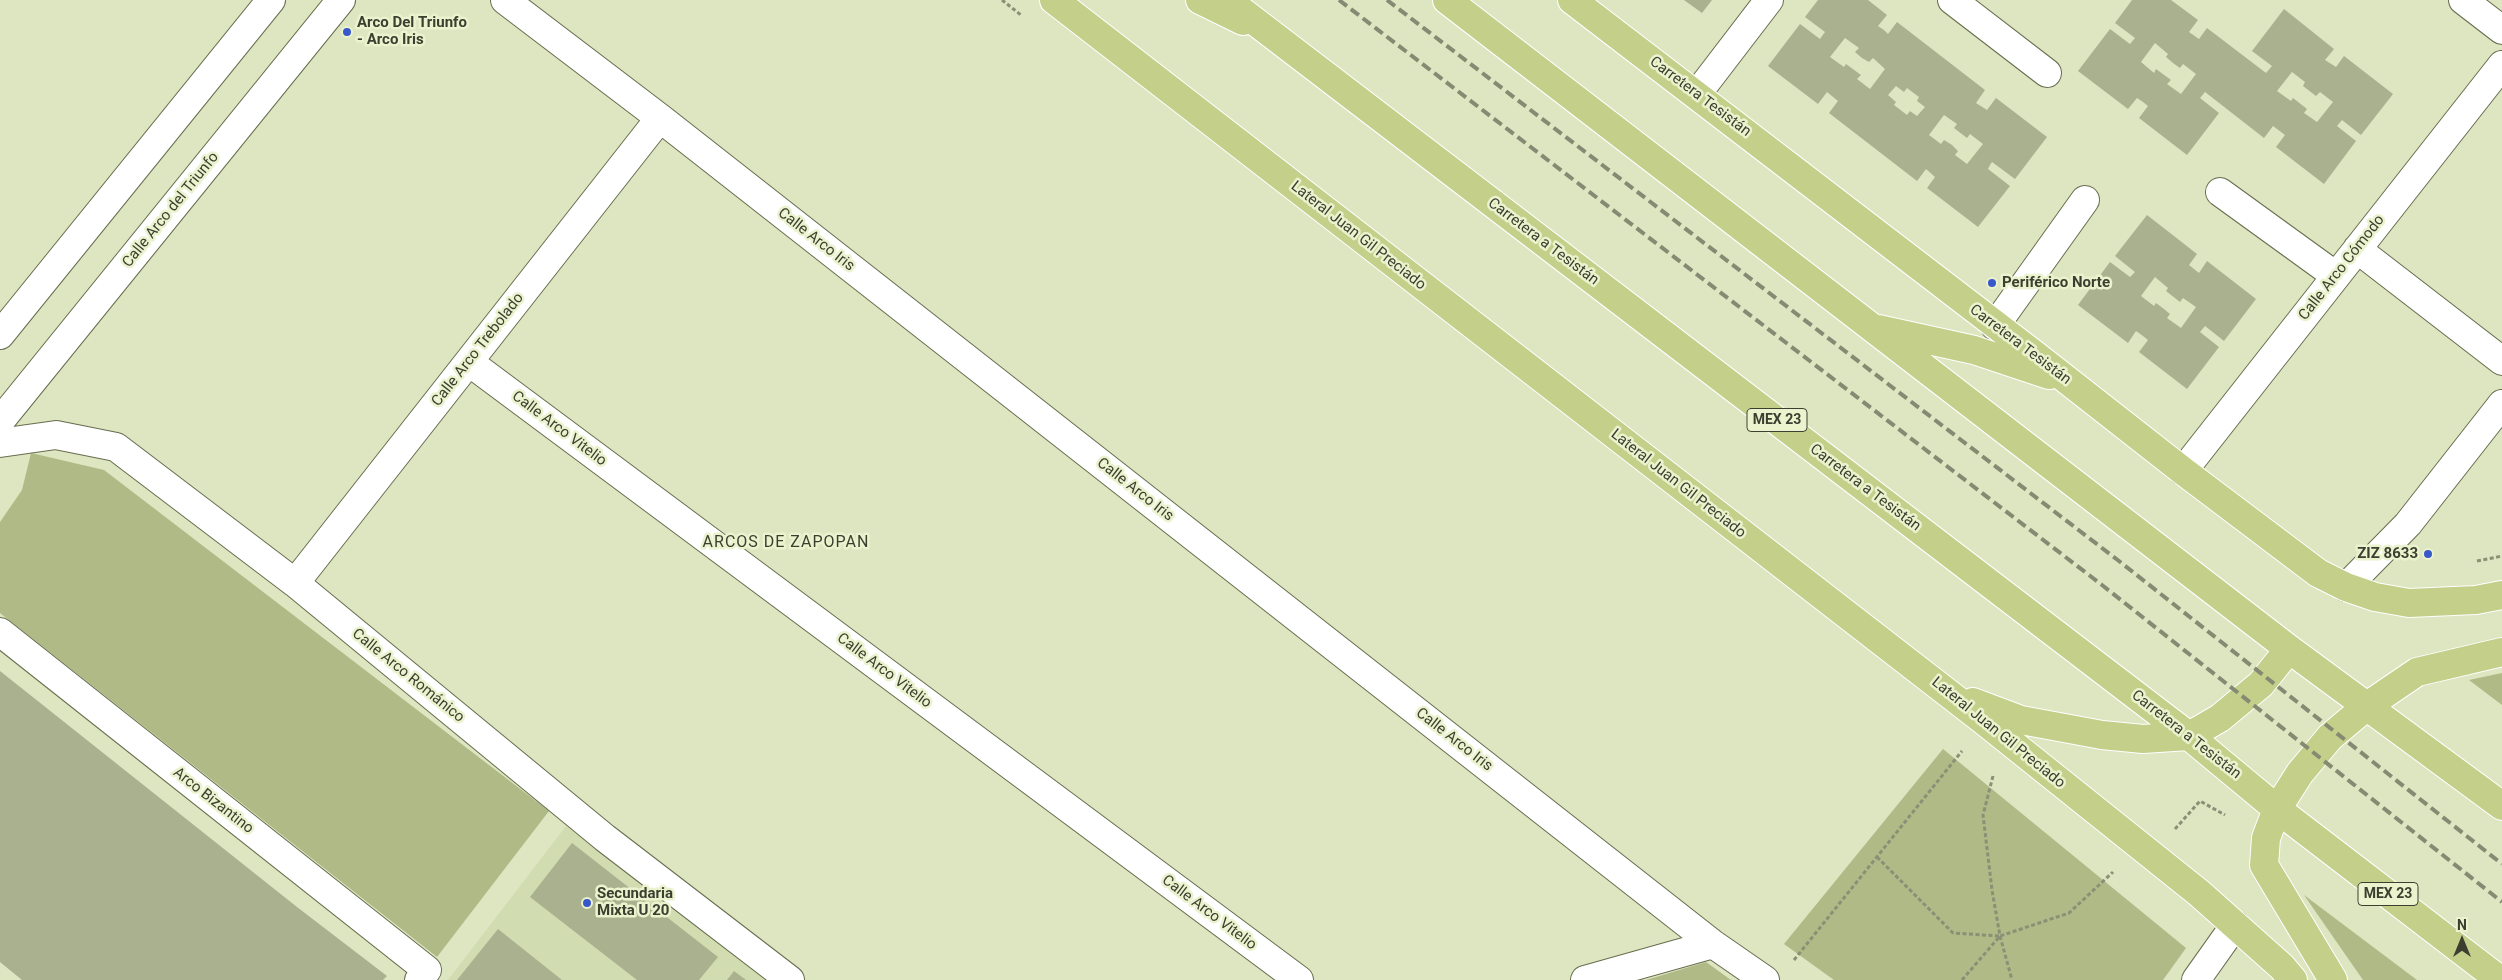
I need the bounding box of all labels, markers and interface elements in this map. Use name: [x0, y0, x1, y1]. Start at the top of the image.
place label: Arco Del Triunfo - Arco Iris: [357, 14, 467, 49]
marker: Arco Del Triunfo - Arco Iris: [341, 26, 353, 38]
street label: Carretera Tesistán: [1646, 53, 1754, 141]
street label: Calle Arco del Triunfo: [119, 149, 223, 271]
street label: Lateral Juan Gil Preciado: [1287, 178, 1429, 294]
street label: Carretera a Tesistán: [1484, 194, 1602, 290]
street label: Calle Arco Iris: [774, 204, 858, 276]
street label: Calle Arco Cómodo: [2295, 212, 2389, 324]
place label: Periférico Norte: [2002, 274, 2110, 292]
marker: Periférico Norte: [1986, 277, 1998, 289]
street label: Calle Arco Trebolado: [428, 290, 528, 410]
street label: Carretera Tesistán: [1966, 301, 2074, 389]
street label: Calle Arco Vitelio: [508, 388, 610, 470]
road number: MEX 23: [1747, 408, 1807, 432]
street label: Lateral Juan Gil Preciado: [1607, 426, 1749, 542]
street label: Carretera a Tesistán: [1806, 440, 1924, 536]
street label: Calle Arco Iris: [1093, 454, 1177, 526]
district label: ARCOS DE ZAPOPAN: [701, 533, 871, 553]
place label: ZIZ 8633: [2357, 545, 2418, 563]
marker: ZIZ 8633: [2422, 548, 2434, 560]
street label: Calle Arco Románico: [348, 625, 468, 727]
street label: Calle Arco Vitelio: [833, 630, 935, 712]
street label: Lateral Juan Gil Preciado: [1928, 674, 2068, 792]
street label: Carretera a Tesistán: [2128, 687, 2244, 783]
street label: Calle Arco Iris: [1412, 704, 1496, 776]
street label: Arco Bizantino: [169, 764, 257, 838]
street label: Calle Arco Vitelio: [1158, 872, 1260, 954]
road number: MEX 23: [2358, 882, 2418, 906]
place label: Secundaria Mixta U 20: [597, 885, 673, 920]
marker: Secundaria Mixta U 20: [581, 897, 593, 909]
north arrow: [2437, 915, 2487, 965]
text: N: [2457, 917, 2467, 933]

